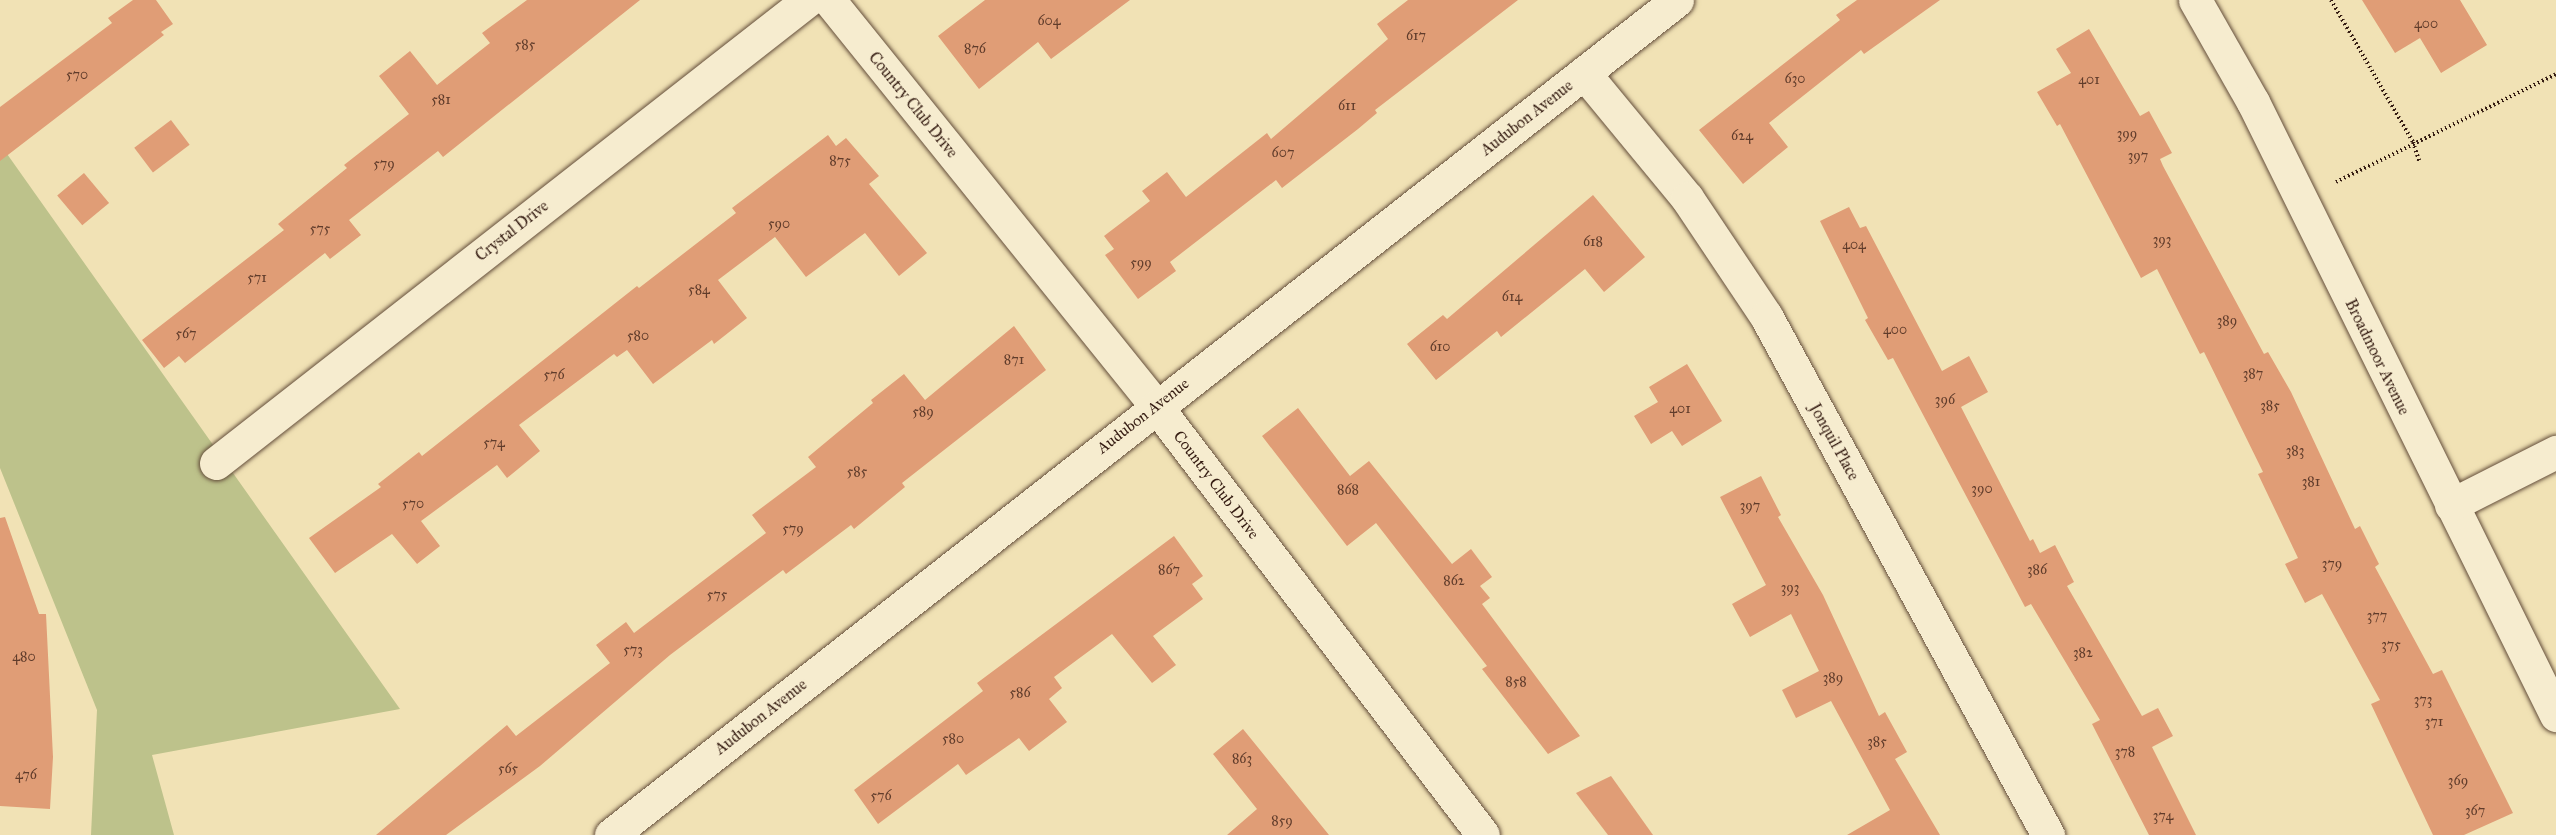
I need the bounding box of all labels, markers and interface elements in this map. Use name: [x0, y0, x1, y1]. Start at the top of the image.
house number: 604: [1037, 13, 1061, 29]
house number: 400: [2414, 16, 2438, 32]
house number: 617: [1406, 28, 1426, 44]
house number: 585: [515, 37, 535, 53]
house number: 876: [964, 41, 986, 57]
street label: Country Club Drive: [864, 48, 962, 162]
house number: 570: [66, 67, 88, 83]
house number: 630: [1785, 71, 1805, 87]
house number: 401: [2078, 72, 2100, 88]
street label: Audubon Avenue: [1477, 76, 1577, 160]
house number: 581: [431, 92, 451, 108]
house number: 611: [1338, 98, 1356, 114]
house number: 399: [2117, 126, 2137, 142]
house number: 624: [1731, 128, 1753, 144]
house number: 607: [1272, 145, 1294, 161]
house number: 397: [2128, 148, 2148, 164]
house number: 875: [829, 153, 851, 169]
house number: 579: [373, 156, 395, 172]
street label: Crystal Drive: [472, 197, 552, 265]
house number: 590: [768, 216, 790, 232]
house number: 575: [310, 221, 330, 237]
house number: 393: [2153, 232, 2171, 248]
house number: 618: [1583, 234, 1603, 250]
house number: 404: [1842, 237, 1866, 253]
house number: 599: [1130, 255, 1152, 271]
house number: 571: [247, 270, 267, 286]
house number: 584: [688, 282, 710, 298]
house number: 614: [1502, 289, 1522, 305]
street label: Broadmoor Avenue: [2341, 296, 2413, 418]
house number: 389: [2217, 313, 2237, 329]
house number: 400: [1883, 322, 1907, 338]
house number: 567: [175, 326, 197, 342]
house number: 580: [627, 328, 649, 344]
house number: 610: [1430, 339, 1450, 355]
house number: 871: [1004, 352, 1024, 368]
house number: 387: [2243, 366, 2263, 382]
house number: 576: [543, 367, 565, 383]
street label: Audubon Avenue: [1093, 374, 1193, 458]
house number: 396: [1935, 392, 1955, 408]
house number: 385: [2260, 398, 2280, 414]
street label: Jonquil Place: [1805, 400, 1863, 484]
house number: 401: [1669, 401, 1691, 417]
house number: 589: [912, 404, 934, 420]
street label: Country Club Drive: [1169, 427, 1263, 543]
house number: 574: [483, 435, 505, 451]
house number: 383: [2286, 443, 2304, 459]
house number: 585: [847, 464, 867, 480]
house number: 381: [2302, 474, 2320, 490]
house number: 390: [1971, 481, 1993, 497]
house number: 868: [1337, 482, 1359, 498]
house number: 570: [402, 496, 424, 512]
house number: 397: [1740, 498, 1760, 514]
house number: 579: [782, 521, 804, 537]
house number: 379: [2322, 556, 2342, 572]
house number: 867: [1158, 562, 1180, 578]
house number: 386: [2027, 562, 2047, 578]
house number: 862: [1443, 573, 1465, 589]
house number: 393: [1781, 580, 1799, 596]
house number: 575: [707, 587, 727, 603]
house number: 377: [2367, 608, 2387, 624]
house number: 375: [2381, 637, 2401, 653]
house number: 573: [623, 642, 643, 658]
house number: 382: [2073, 645, 2093, 661]
house number: 480: [12, 649, 36, 665]
house number: 389: [1823, 670, 1843, 686]
house number: 858: [1505, 674, 1527, 690]
street label: Audubon Avenue: [711, 675, 811, 759]
house number: 586: [1009, 685, 1031, 701]
house number: 373: [2414, 692, 2432, 708]
house number: 371: [2425, 714, 2443, 730]
house number: 580: [942, 731, 964, 747]
house number: 385: [1867, 734, 1887, 750]
house number: 378: [2115, 744, 2135, 760]
house number: 863: [1232, 751, 1252, 767]
house number: 565: [498, 761, 518, 777]
house number: 476: [15, 767, 37, 783]
house number: 369: [2448, 773, 2468, 789]
house number: 576: [870, 788, 892, 804]
house number: 367: [2465, 803, 2485, 819]
house number: 374: [2153, 808, 2173, 824]
house number: 859: [1271, 813, 1293, 829]

